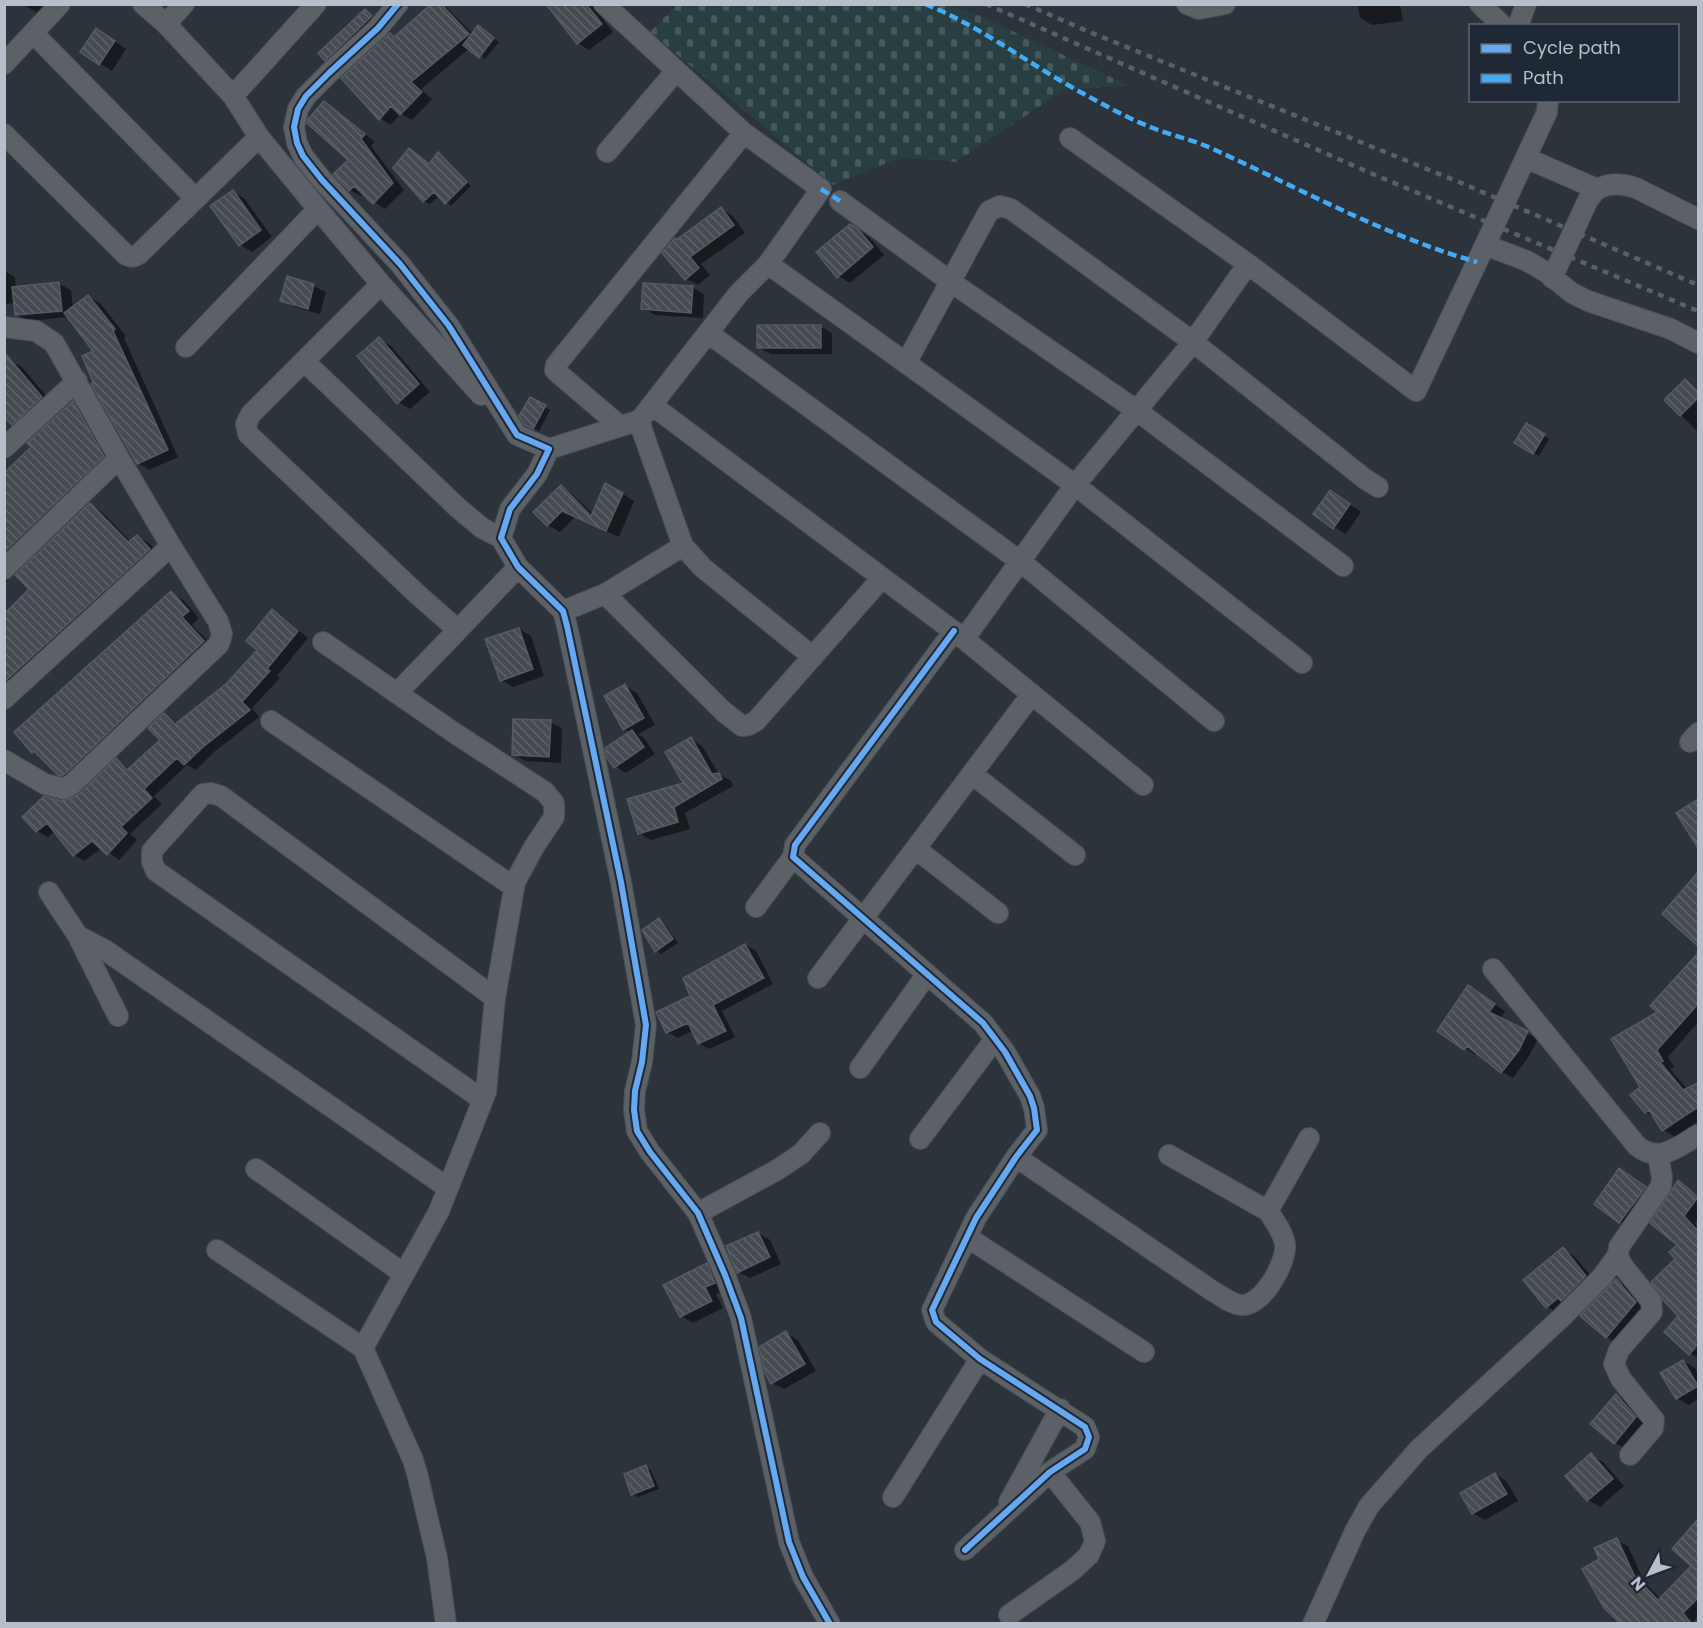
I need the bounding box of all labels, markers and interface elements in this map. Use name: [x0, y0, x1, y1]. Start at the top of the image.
legend: [1469, 24, 1679, 102]
text: Cycle path: [1523, 35, 1621, 60]
text: Path: [1523, 65, 1564, 90]
north arrow: [1619, 1544, 1679, 1604]
text: N: [1625, 1571, 1651, 1596]

